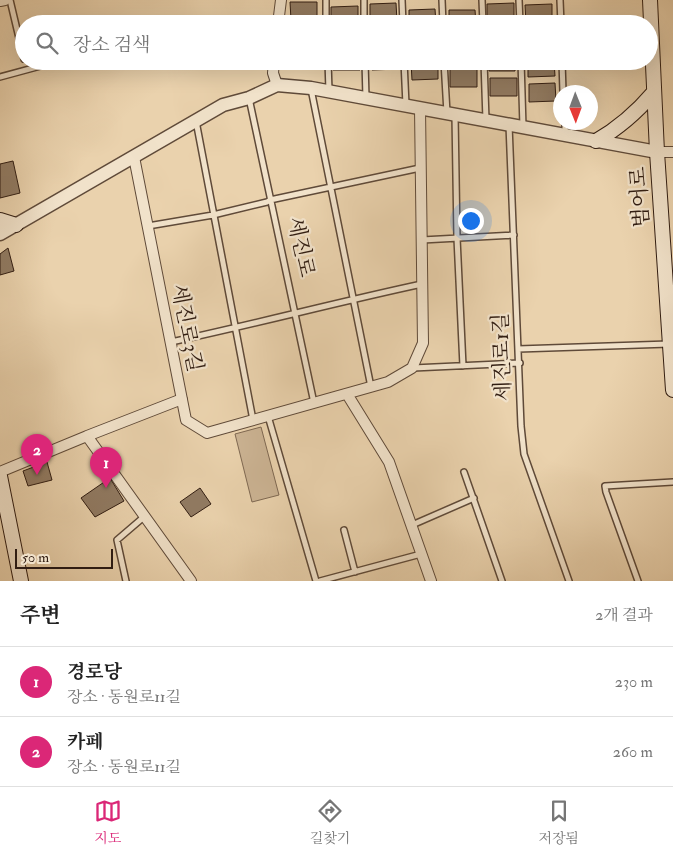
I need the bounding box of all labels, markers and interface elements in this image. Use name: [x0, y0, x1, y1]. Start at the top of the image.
search box: [15, 15, 658, 70]
icon: search: [33, 29, 61, 57]
text: 장소 검색: [73, 33, 150, 57]
north arrow: [553, 85, 598, 130]
street label: 범어로: [624, 166, 656, 228]
your location: [458, 208, 484, 234]
street label: 세진로: [281, 214, 321, 280]
street label: 세진로3길: [165, 282, 209, 374]
street label: 세진로1길: [487, 312, 517, 402]
pin: 2: [21, 434, 53, 475]
pin: 1: [90, 447, 122, 488]
scale bar: [15, 546, 112, 569]
text: 50 m: [22, 549, 49, 566]
text: 주변: [20, 602, 61, 629]
text: 2개 결과: [595, 605, 653, 625]
text: 경로당: [67, 660, 122, 684]
text: 1: [33, 672, 39, 692]
text: 230 m: [615, 672, 653, 692]
text: 장소 · 동원로11길: [67, 687, 181, 707]
text: 카페: [67, 730, 104, 754]
text: 2: [32, 742, 40, 762]
text: 260 m: [613, 742, 653, 762]
text: 장소 · 동원로11길: [67, 757, 181, 777]
tab: 지도: [94, 797, 122, 847]
tab: 길찾기: [310, 797, 350, 847]
tab: 저장됨: [538, 797, 579, 847]

